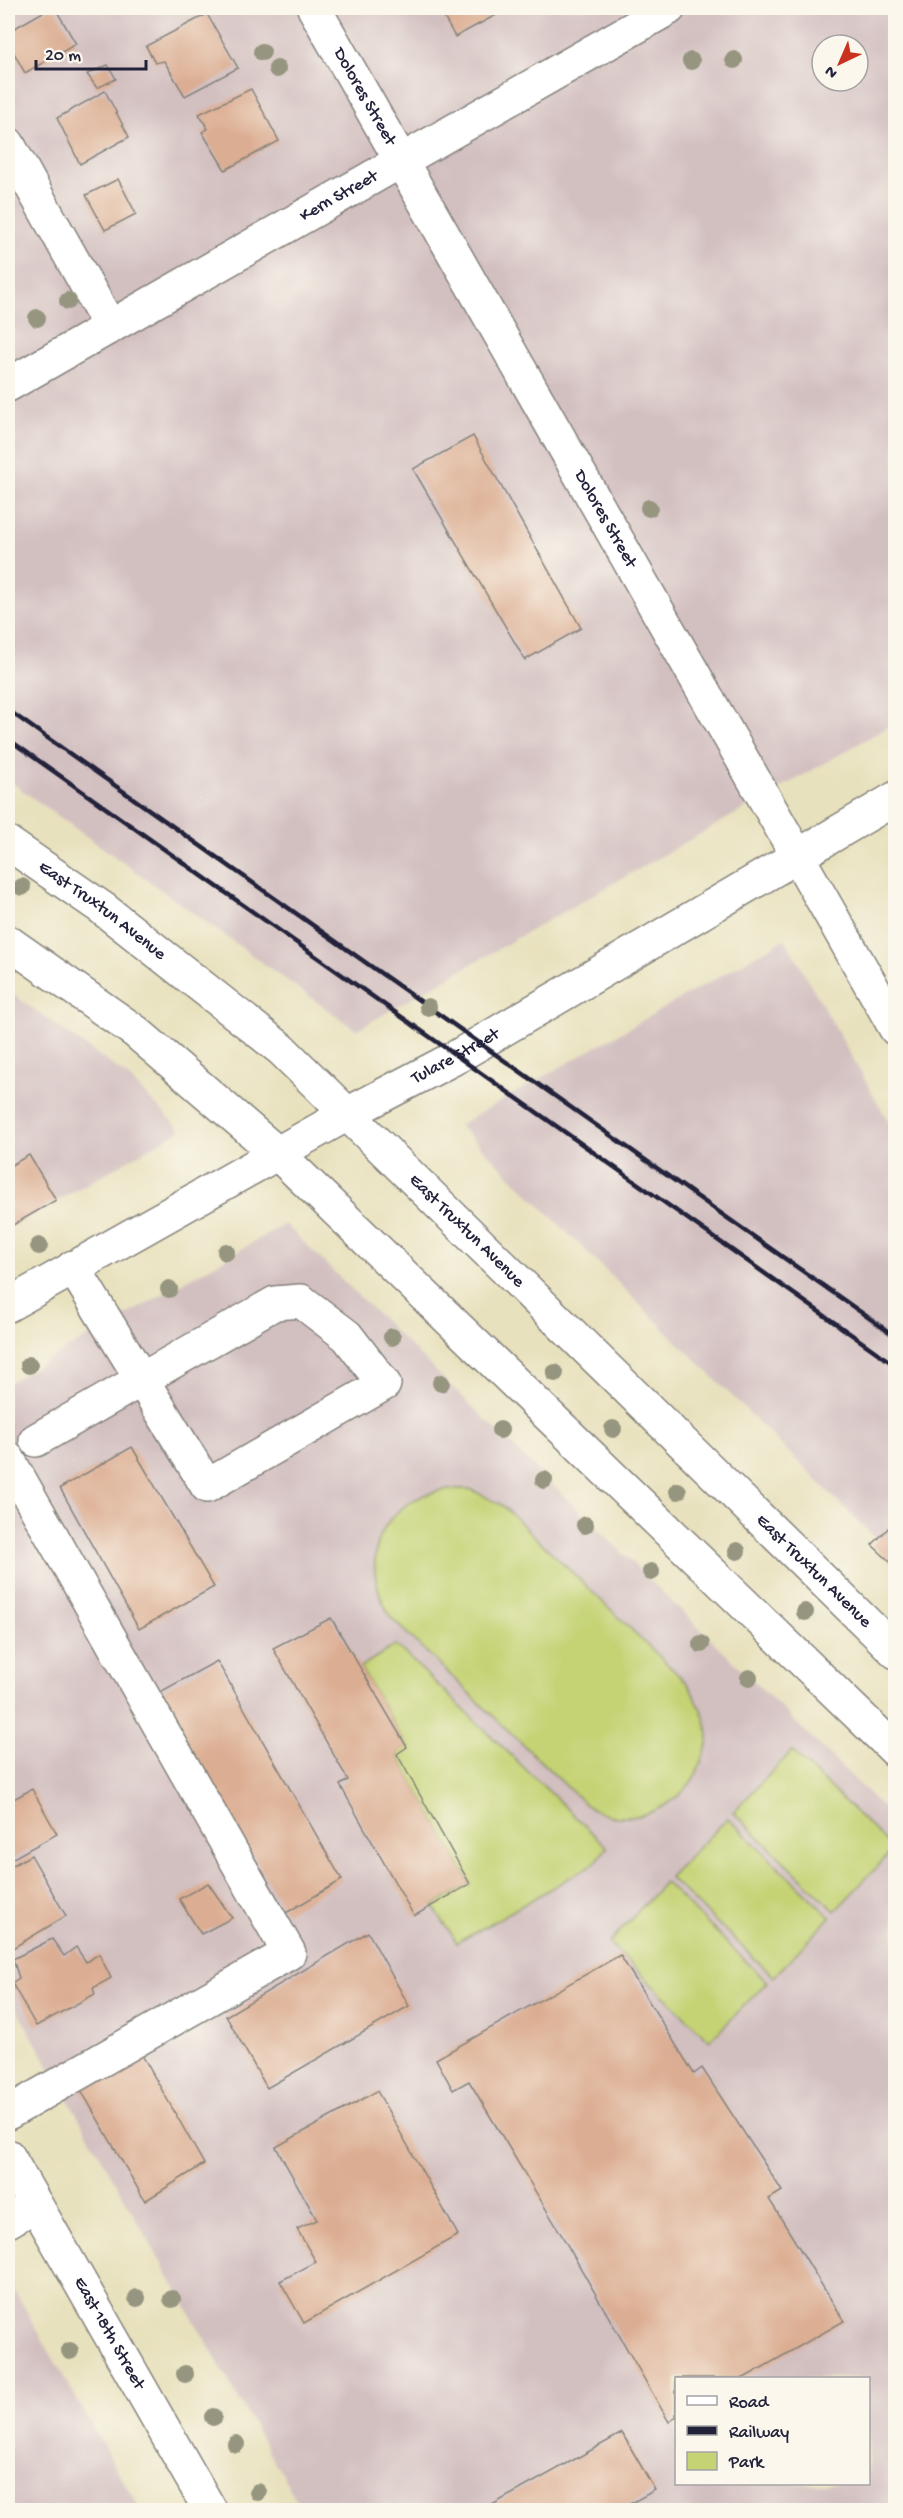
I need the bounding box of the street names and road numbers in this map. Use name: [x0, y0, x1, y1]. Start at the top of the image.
street label: Dolores Street: [328, 43, 401, 151]
street label: Kern Street: [296, 165, 383, 227]
street label: Dolores Street: [569, 465, 642, 573]
street label: East Truxtun Avenue: [34, 857, 171, 965]
street label: Tulare Street: [407, 1023, 505, 1089]
street label: East Truxtun Avenue: [404, 1170, 529, 1293]
street label: East Truxtun Avenue: [751, 1510, 876, 1633]
street label: East 18th Street: [69, 2273, 150, 2395]

